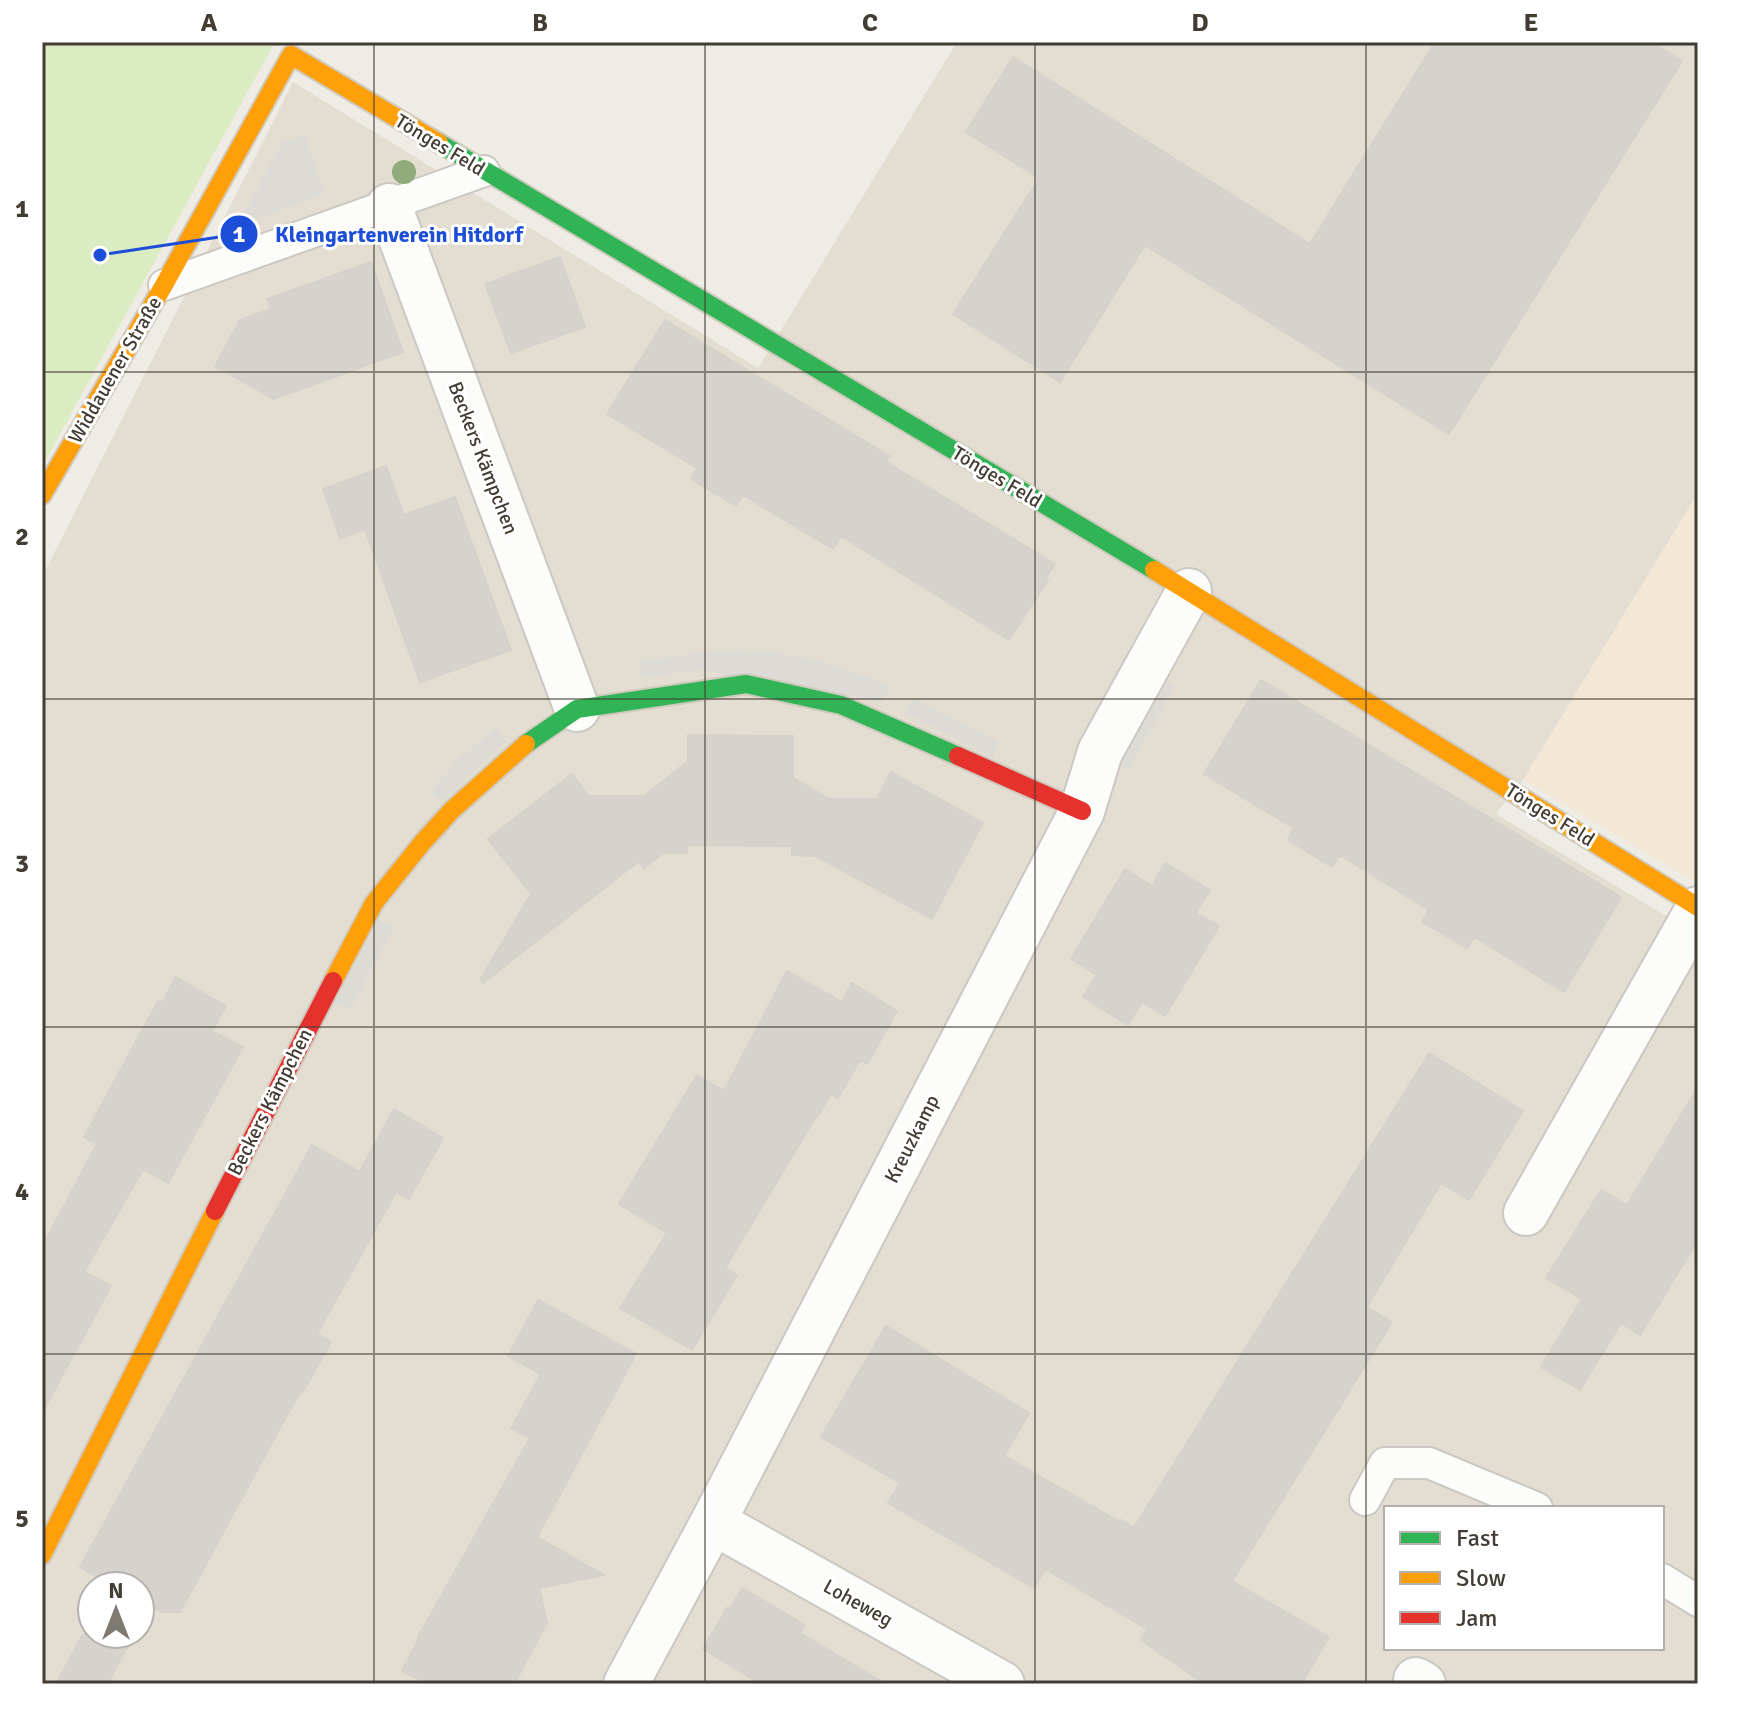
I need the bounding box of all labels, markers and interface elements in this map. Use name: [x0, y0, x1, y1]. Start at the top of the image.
text: A: [201, 7, 218, 39]
text: B: [532, 7, 548, 39]
text: C: [862, 7, 878, 39]
text: D: [1191, 7, 1209, 39]
text: E: [1524, 7, 1538, 39]
street label: Tönges Feld: [391, 108, 489, 182]
text: 1: [15, 193, 29, 225]
callout: Kleingartenverein Hitdorf: [219, 211, 539, 257]
text: 1: [233, 219, 246, 249]
text: Kleingartenverein Hitdorf: [275, 221, 524, 248]
street label: Widdauener Straße: [63, 292, 167, 448]
street label: Beckers Kämpchen: [442, 378, 524, 538]
street label: Tönges Feld: [948, 440, 1046, 514]
text: 2: [15, 521, 29, 553]
street label: Tönges Feld: [1501, 778, 1599, 852]
text: 3: [15, 848, 29, 880]
street label: Beckers Kämpchen: [222, 1024, 318, 1180]
street label: Kreuzkamp: [879, 1091, 945, 1187]
text: 4: [15, 1176, 29, 1208]
text: 5: [15, 1503, 29, 1535]
legend: [1384, 1506, 1664, 1650]
text: Fast: [1456, 1523, 1499, 1553]
text: Slow: [1456, 1563, 1506, 1593]
north arrow: [76, 1570, 156, 1650]
street label: Loheweg: [819, 1574, 897, 1632]
text: N: [108, 1577, 124, 1604]
text: Jam: [1456, 1603, 1497, 1633]

